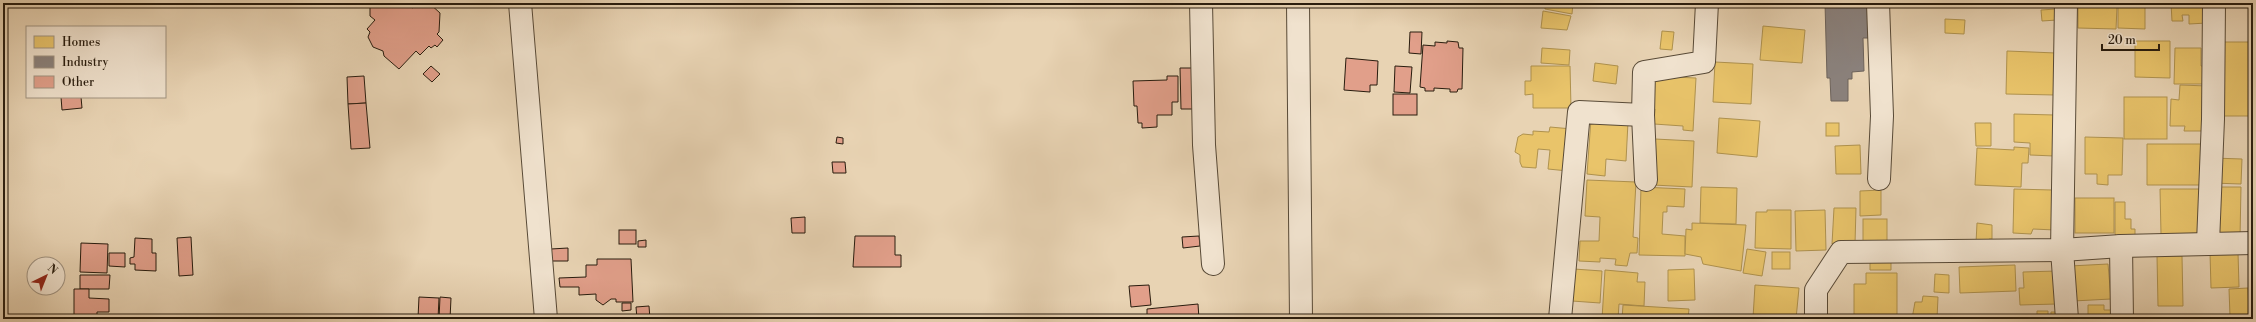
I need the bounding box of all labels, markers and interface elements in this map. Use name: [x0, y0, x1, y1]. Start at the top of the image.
legend: [26, 26, 166, 98]
scale bar: [2102, 26, 2159, 52]
text: 20 m: [2108, 33, 2136, 48]
text: Homes: [62, 35, 100, 50]
text: Industry: [62, 55, 109, 70]
text: Other: [62, 75, 94, 90]
north arrow: [26, 256, 66, 296]
text: N: [44, 261, 60, 278]

